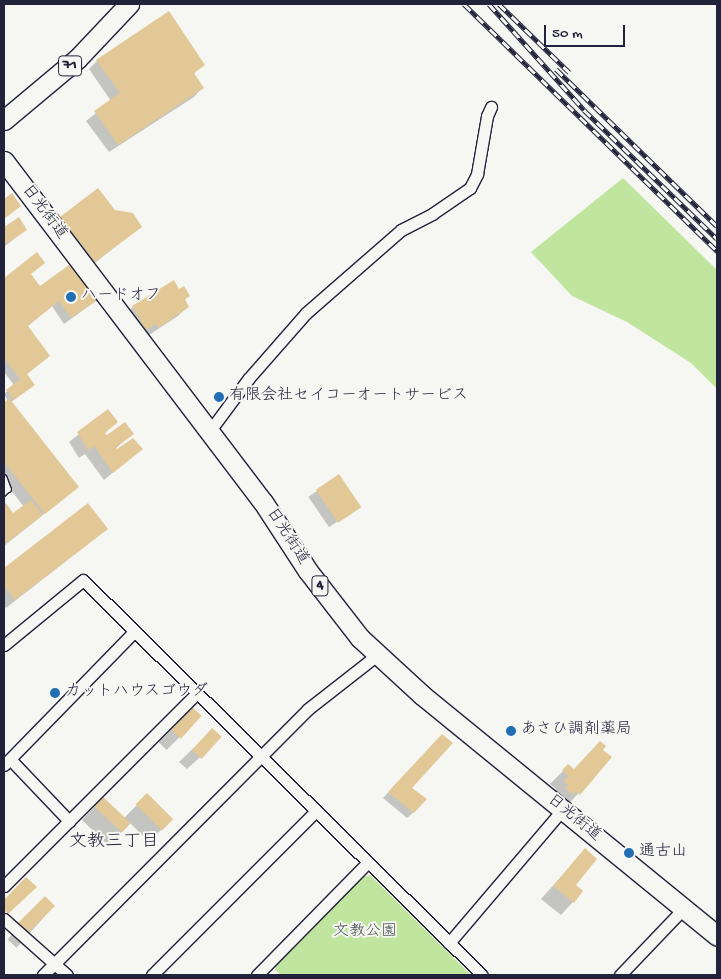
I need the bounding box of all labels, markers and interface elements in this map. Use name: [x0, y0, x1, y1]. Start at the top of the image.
scale bar: [546, 15, 627, 47]
text: 50 m: [552, 25, 583, 43]
road number: 71: [58, 54, 82, 78]
street label: 日光街道: [16, 182, 70, 244]
place label: ハードオフ: [81, 287, 161, 307]
marker: ハードオフ: [65, 291, 77, 303]
place label: 有限会社セイコーオートサービス: [229, 387, 469, 407]
marker: 有限会社セイコーオートサービス: [213, 391, 225, 403]
street label: 日光街道: [261, 505, 311, 569]
road number: 4: [311, 574, 329, 598]
place label: カットハウスゴウダ: [65, 683, 209, 703]
marker: カットハウスゴウダ: [49, 687, 61, 699]
place label: あさひ調剤薬局: [521, 721, 633, 741]
marker: あさひ調剤薬局: [505, 725, 517, 737]
street label: 日光街道: [542, 791, 604, 847]
district label: 文教三丁目: [69, 832, 159, 854]
place label: 通古山: [639, 843, 687, 863]
marker: 通古山: [623, 847, 635, 859]
park label: 文教公園: [333, 923, 397, 943]

